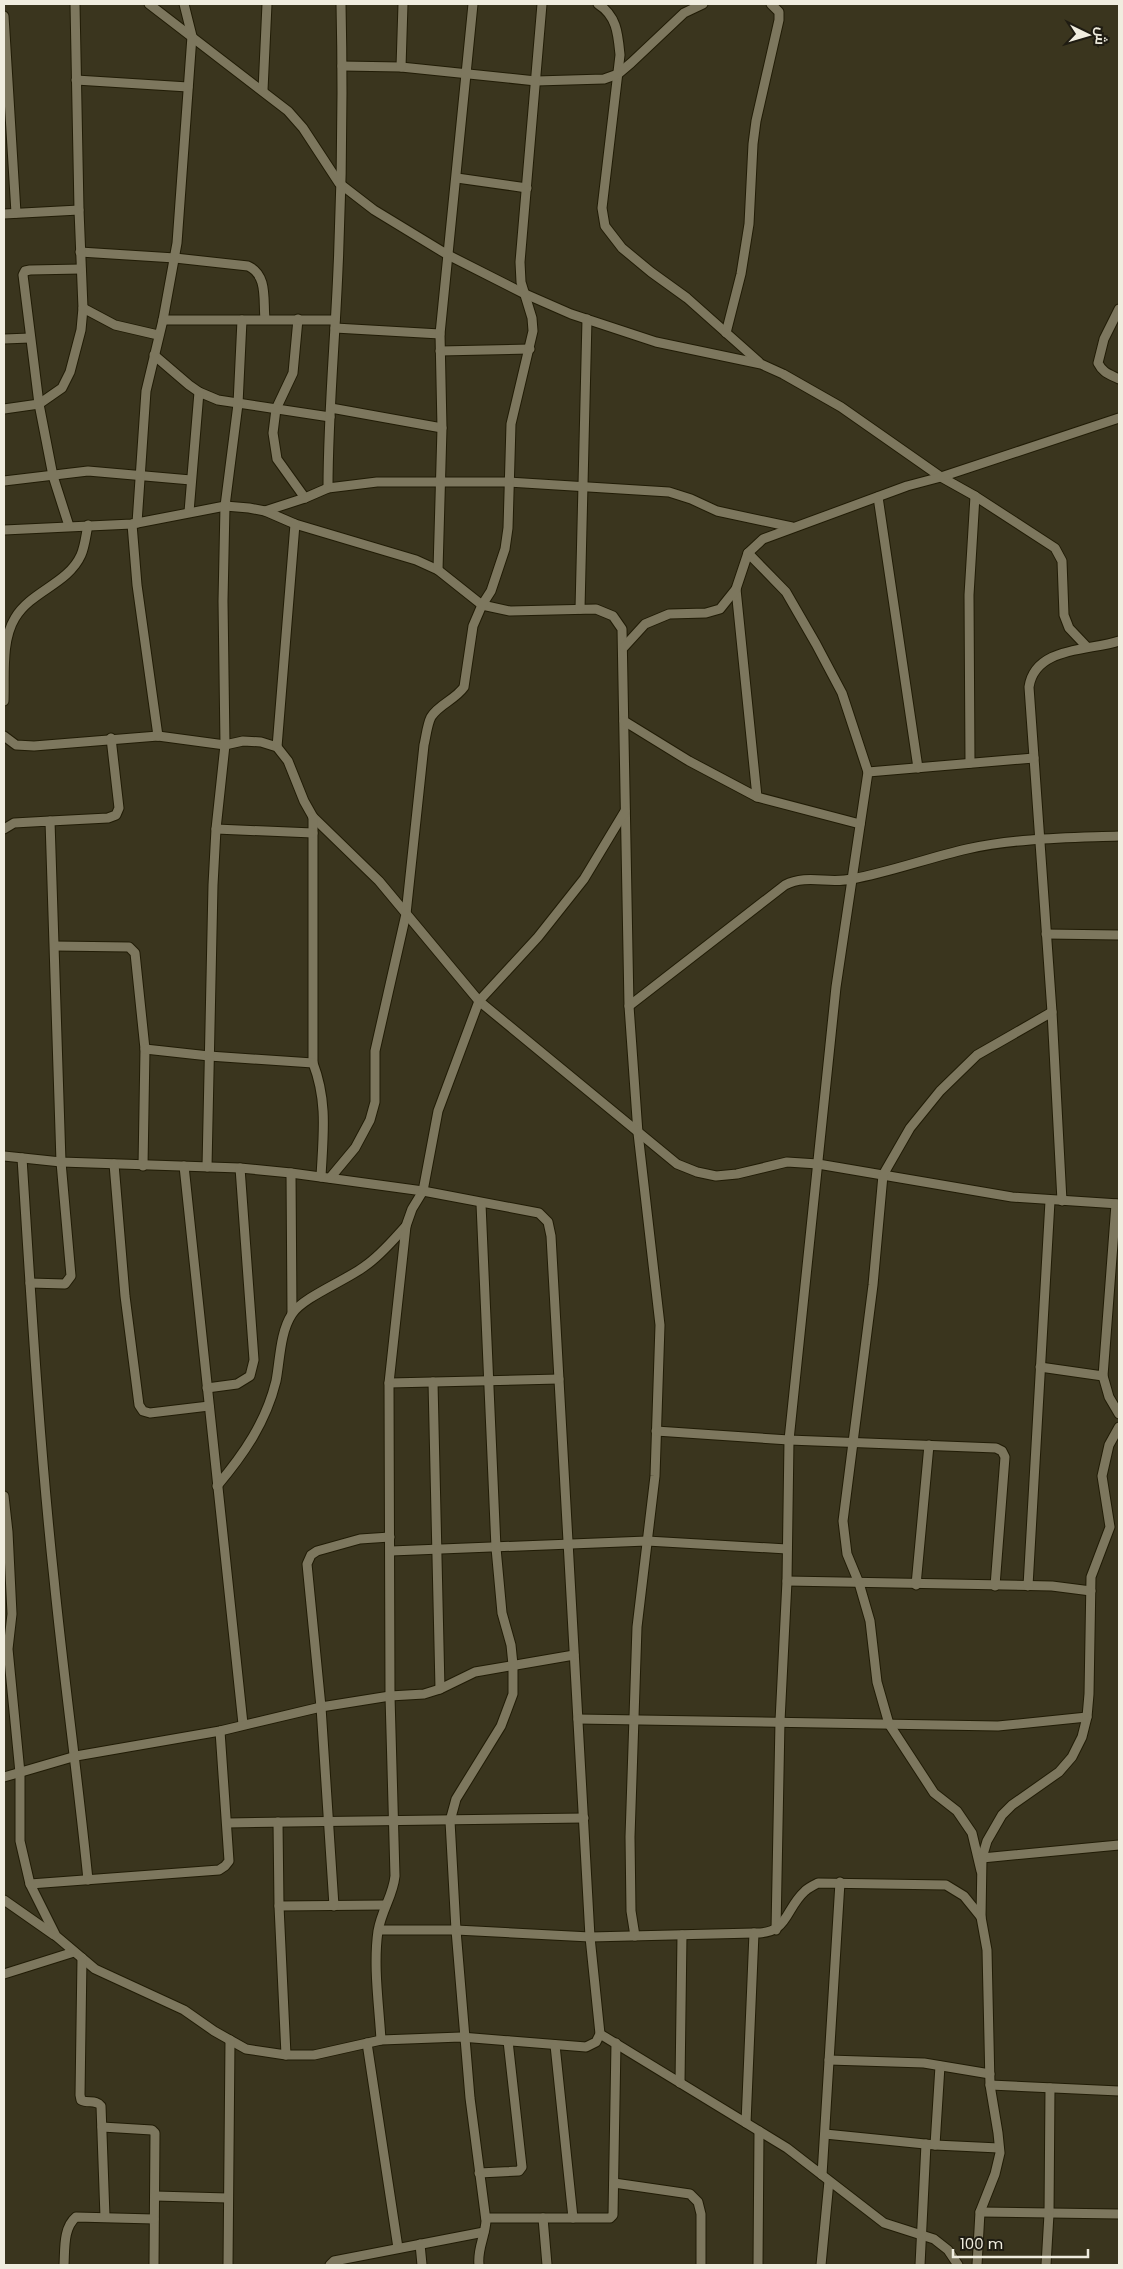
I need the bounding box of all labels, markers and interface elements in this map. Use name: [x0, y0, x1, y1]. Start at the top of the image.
north arrow: [1063, 10, 1113, 60]
text: ش: [1090, 26, 1112, 46]
scale bar: [953, 2226, 1088, 2258]
text: 100 m: [960, 2233, 1003, 2254]

